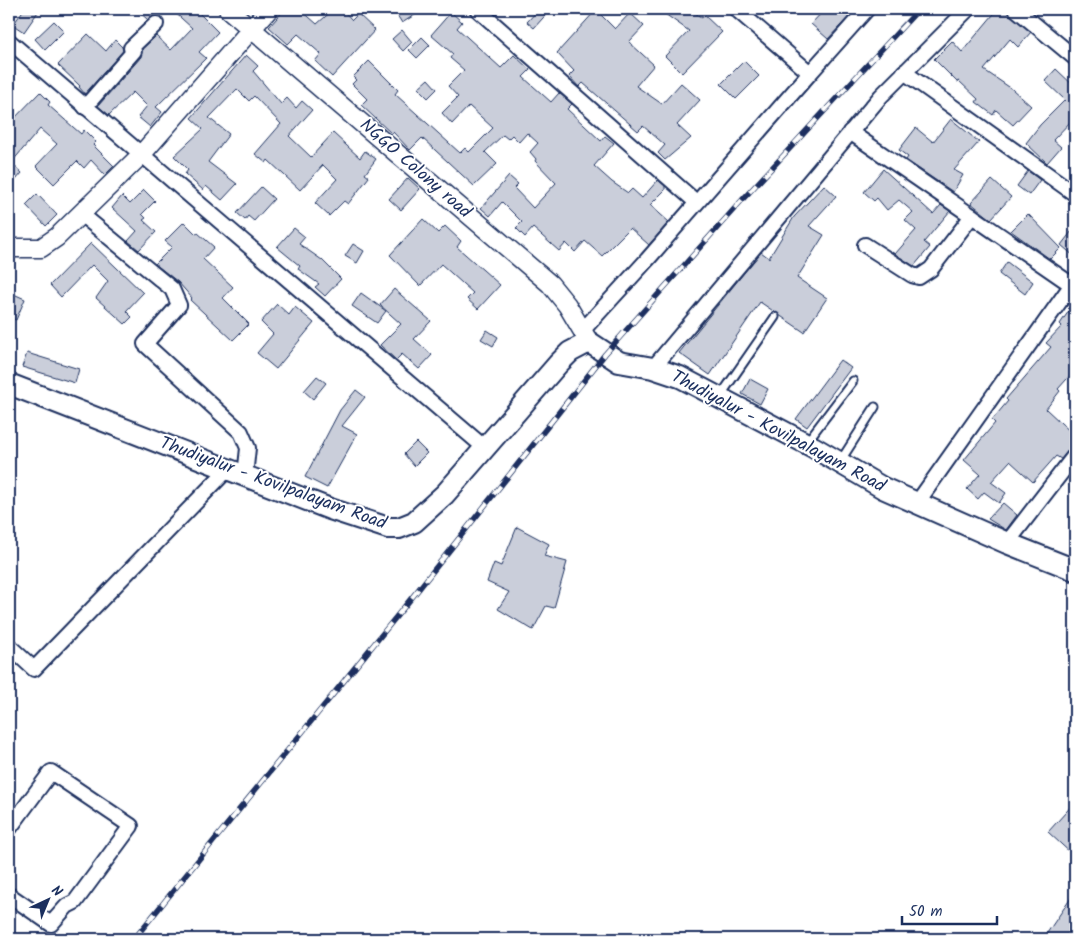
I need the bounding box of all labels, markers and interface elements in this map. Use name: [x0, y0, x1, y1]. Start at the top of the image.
street label: NGGO Colony road: [352, 112, 478, 227]
street label: Thudiyalur - Kovilpalayam Road: [666, 363, 891, 501]
street label: Thudiyalur - Kovilpalayam Road: [156, 429, 391, 539]
north arrow: [22, 876, 72, 926]
text: N: [46, 880, 67, 902]
scale bar: [902, 893, 996, 925]
text: 50 m: [909, 900, 943, 924]

